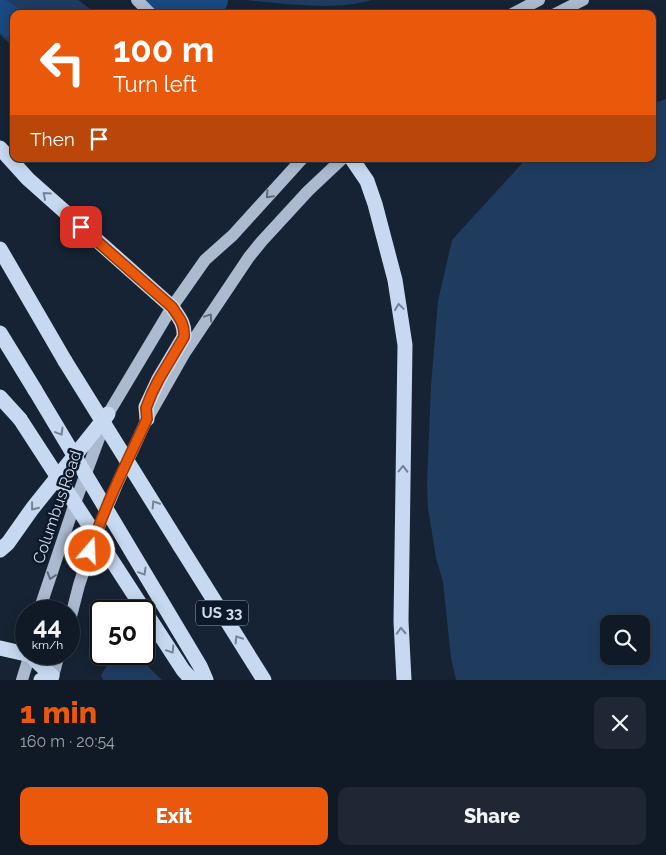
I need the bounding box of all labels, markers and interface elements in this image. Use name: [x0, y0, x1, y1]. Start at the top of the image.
text: 100 m: [113, 29, 214, 70]
icon: left: [30, 30, 95, 95]
text: Turn left: [113, 71, 197, 97]
icon: arrive: [85, 125, 113, 153]
text: Then: [30, 128, 75, 150]
one-way arrow: [266, 189, 275, 198]
one-way arrow: [42, 192, 51, 201]
pin: [60, 206, 102, 248]
icon: arrive: [67, 213, 95, 241]
one-way arrow: [394, 302, 405, 310]
one-way arrow: [203, 313, 212, 323]
one-way arrow: [54, 427, 64, 436]
street label: Columbus Road: [29, 448, 85, 566]
one-way arrow: [398, 465, 408, 472]
one-way arrow: [31, 501, 40, 511]
one-way arrow: [151, 501, 161, 510]
position arrow: [63, 524, 115, 576]
one-way arrow: [137, 566, 147, 575]
one-way arrow: [46, 571, 56, 579]
speed limit sign: 50: [90, 600, 155, 665]
road number: US 33: [196, 600, 248, 626]
text: 44: [33, 611, 62, 641]
map controls: [600, 615, 650, 665]
button: search: [600, 615, 650, 665]
one-way arrow: [396, 627, 407, 635]
one-way arrow: [235, 635, 245, 644]
text: km/h: [32, 638, 63, 652]
one-way arrow: [165, 645, 174, 654]
text: 1 min: [20, 695, 97, 730]
button: close: [594, 697, 646, 749]
text: 160 m · 20:54: [20, 732, 115, 751]
button: Exit: [20, 787, 328, 845]
button: Share: [338, 787, 646, 845]

